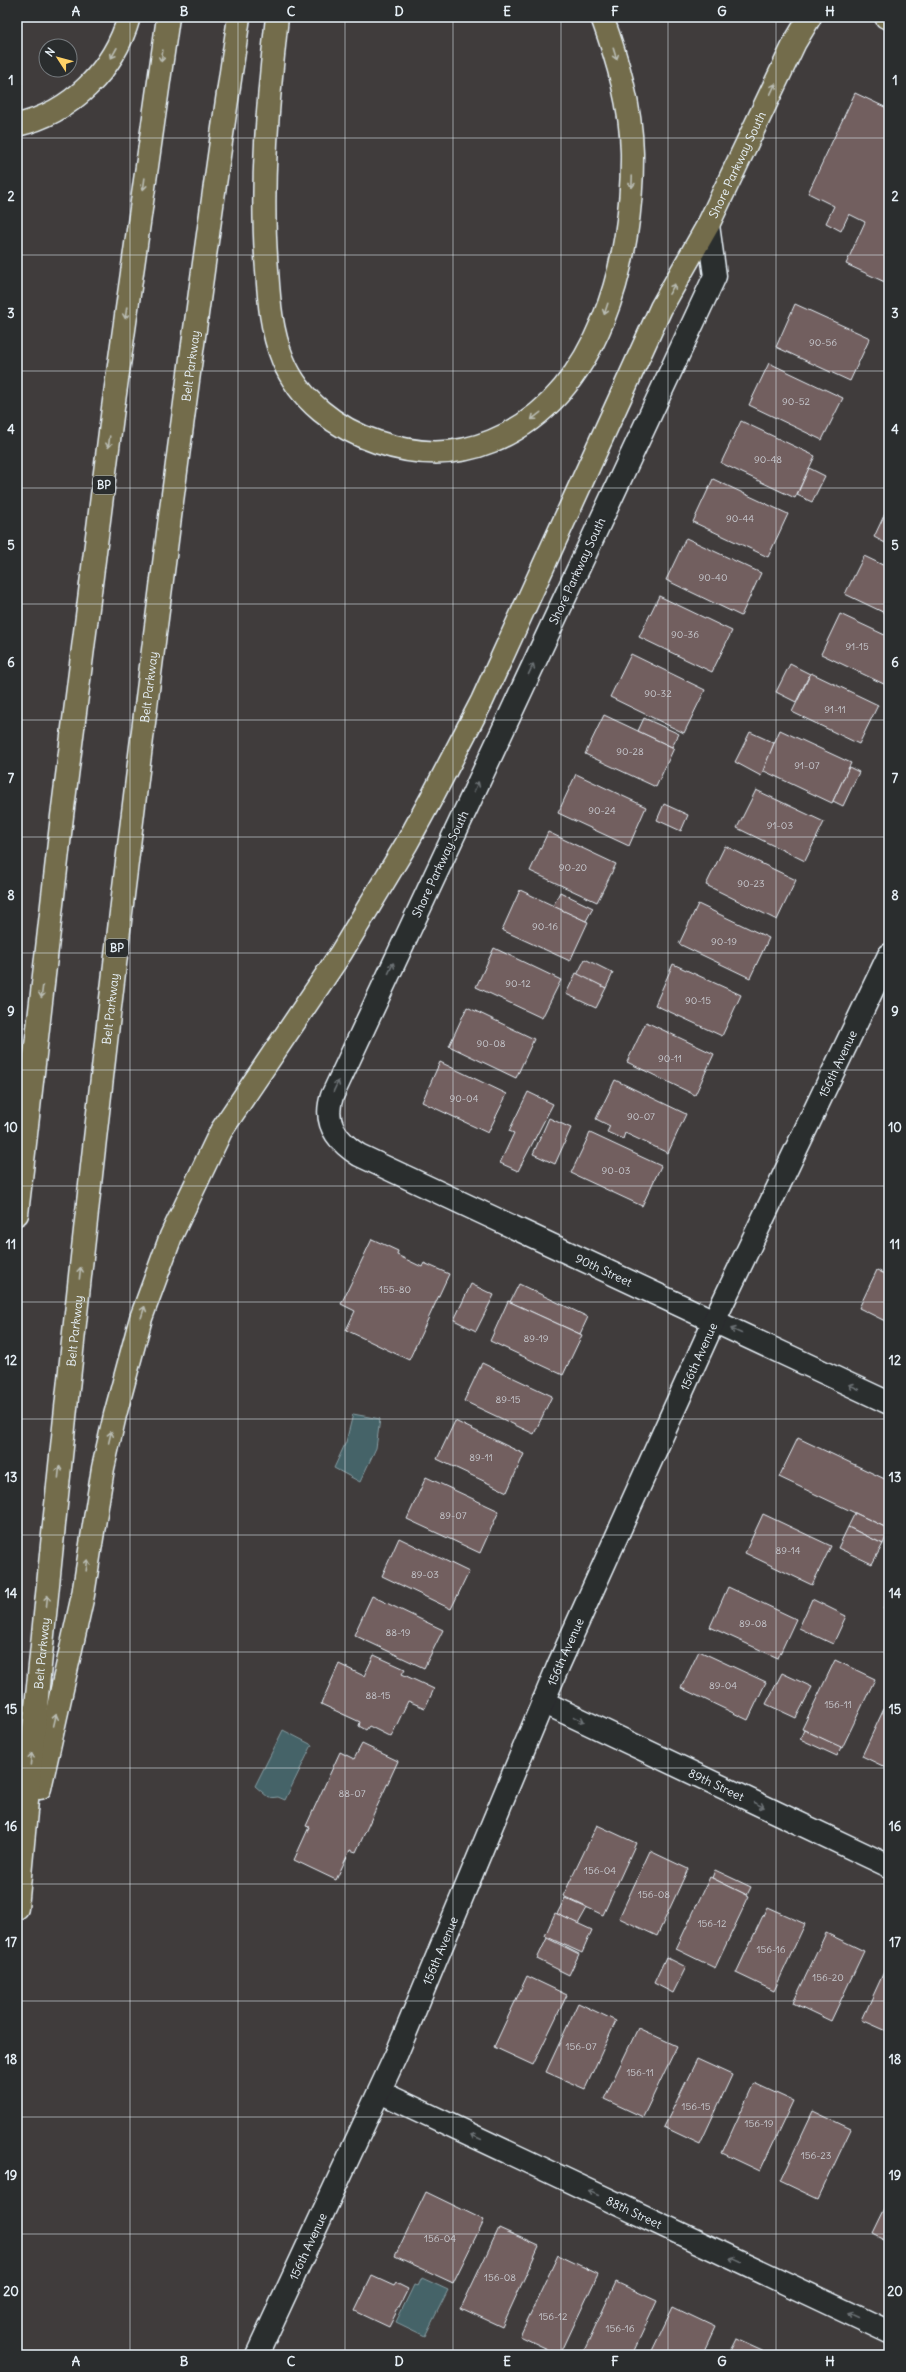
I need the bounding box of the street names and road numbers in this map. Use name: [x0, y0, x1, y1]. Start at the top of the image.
street label: Shore Parkway South: [705, 109, 769, 220]
street label: Belt Parkway: [178, 329, 202, 402]
road number: BP: [93, 476, 115, 494]
street label: Shore Parkway South: [546, 515, 608, 627]
street label: Belt Parkway: [136, 651, 160, 724]
street label: Shore Parkway South: [409, 808, 471, 920]
road number: BP: [106, 939, 128, 957]
street label: Belt Parkway: [98, 972, 121, 1045]
street label: 156th Avenue: [815, 1028, 860, 1100]
street label: 90th Street: [573, 1250, 635, 1289]
street label: Belt Parkway: [63, 1294, 85, 1367]
street label: 156th Avenue: [676, 1320, 720, 1392]
street label: 156th Avenue: [543, 1615, 586, 1688]
street label: Belt Parkway: [30, 1617, 52, 1690]
street label: 89th Street: [686, 1765, 747, 1804]
street label: 156th Avenue: [419, 1914, 461, 1987]
street label: 88th Street: [604, 2192, 664, 2231]
street label: 156th Avenue: [285, 2210, 330, 2282]

